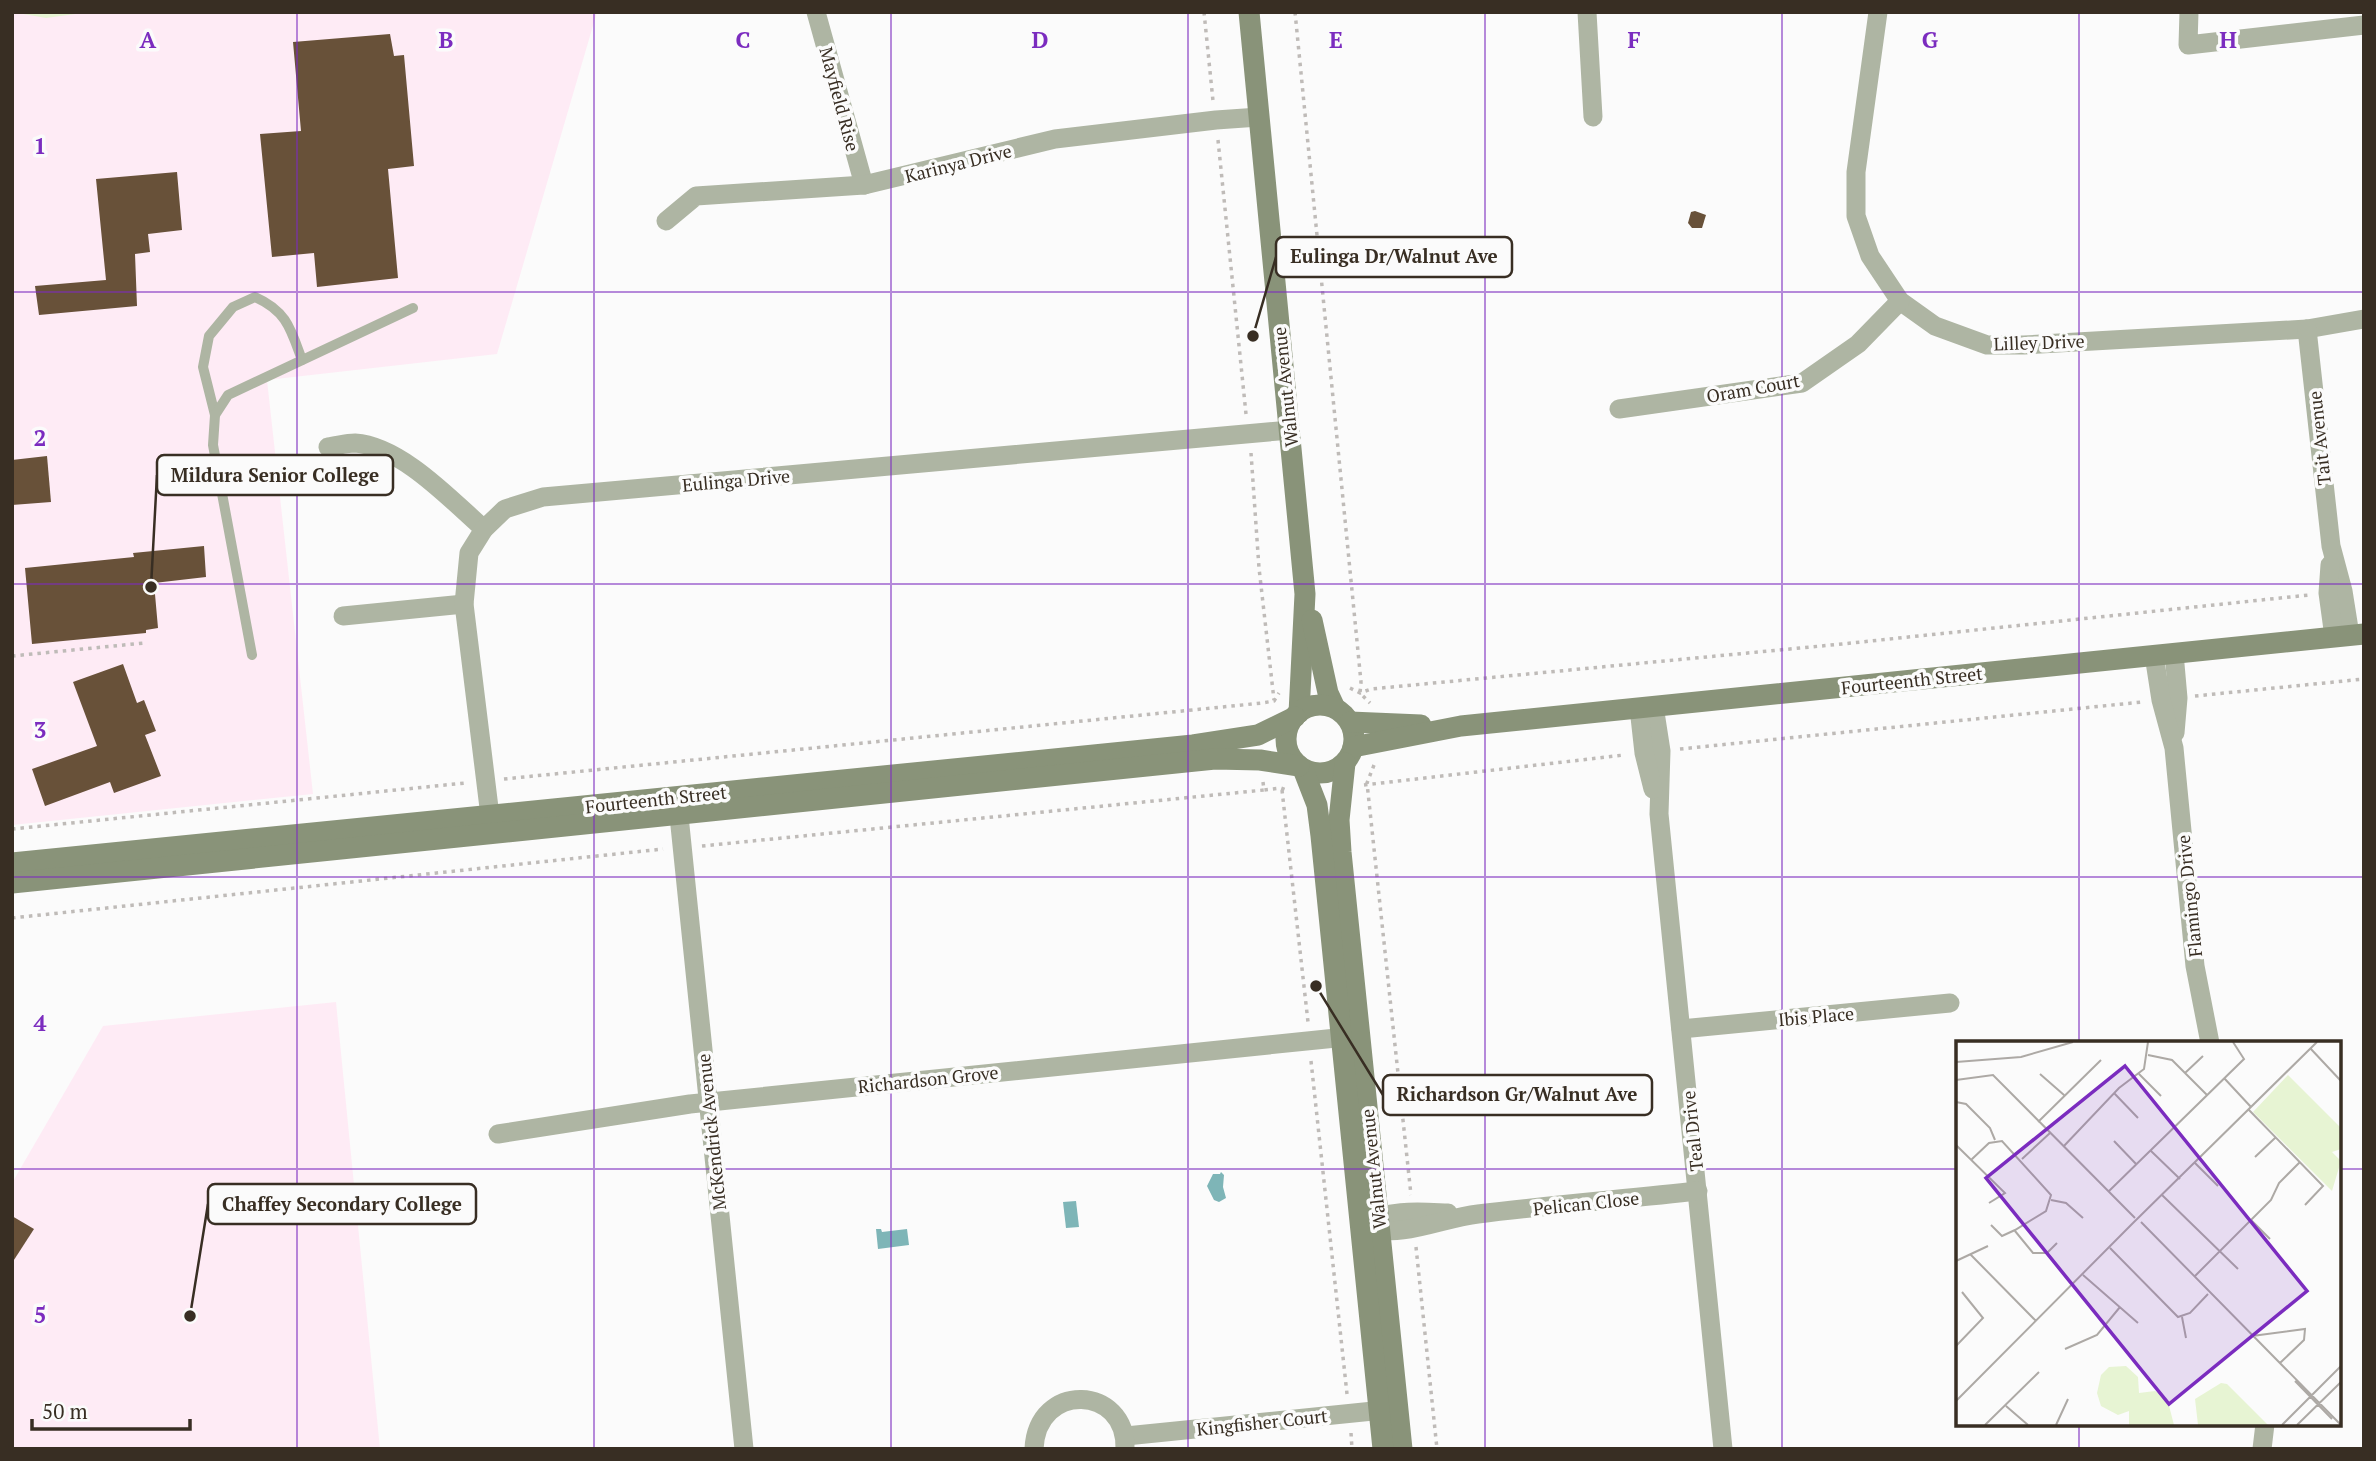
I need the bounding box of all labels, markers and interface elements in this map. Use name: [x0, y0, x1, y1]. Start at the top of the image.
text: A: [140, 24, 157, 55]
text: B: [439, 24, 454, 55]
text: C: [736, 24, 751, 55]
text: D: [1032, 24, 1049, 55]
text: E: [1329, 24, 1343, 55]
text: F: [1627, 24, 1641, 55]
text: G: [1922, 24, 1939, 55]
text: H: [2219, 24, 2237, 55]
street label: Mayfield Rise: [815, 44, 865, 154]
text: 1: [34, 130, 47, 161]
street label: Karinya Drive: [902, 138, 1014, 188]
callout: Eulinga Dr/Walnut Ave: [1276, 237, 1512, 277]
text: Eulinga Dr/Walnut Ave: [1290, 243, 1498, 268]
street label: Walnut Avenue: [1267, 326, 1303, 448]
street label: Lilley Drive: [1993, 328, 2085, 356]
street label: Oram Court: [1704, 368, 1802, 408]
street label: Tait Avenue: [2302, 390, 2336, 486]
text: 2: [34, 422, 47, 453]
callout: Mildura Senior College: [157, 455, 393, 495]
text: Mildura Senior College: [171, 462, 379, 487]
street label: Eulinga Drive: [681, 463, 791, 497]
street label: Fourteenth Street: [1840, 661, 1984, 699]
text: 3: [34, 714, 47, 745]
street label: Fourteenth Street: [584, 780, 728, 818]
street label: Flamingo Drive: [2171, 834, 2207, 958]
street label: Ibis Place: [1777, 1001, 1855, 1031]
text: 4: [34, 1007, 47, 1038]
inset map: [1956, 1041, 2341, 1426]
street label: McKendrick Avenue: [691, 1052, 731, 1212]
street label: Richardson Grove: [856, 1060, 1000, 1098]
callout: Richardson Gr/Walnut Ave: [1383, 1075, 1652, 1115]
text: Richardson Gr/Walnut Ave: [1397, 1081, 1637, 1106]
street label: Teal Drive: [1676, 1090, 1708, 1172]
street label: Walnut Avenue: [1355, 1108, 1391, 1230]
callout: Chaffey Secondary College: [208, 1184, 476, 1224]
street label: Pelican Close: [1532, 1186, 1640, 1220]
text: Chaffey Secondary College: [222, 1191, 462, 1216]
text: 5: [34, 1299, 47, 1330]
scale bar: [32, 1388, 189, 1432]
text: 50 m: [42, 1397, 88, 1425]
street label: Kingfisher Court: [1195, 1403, 1329, 1441]

